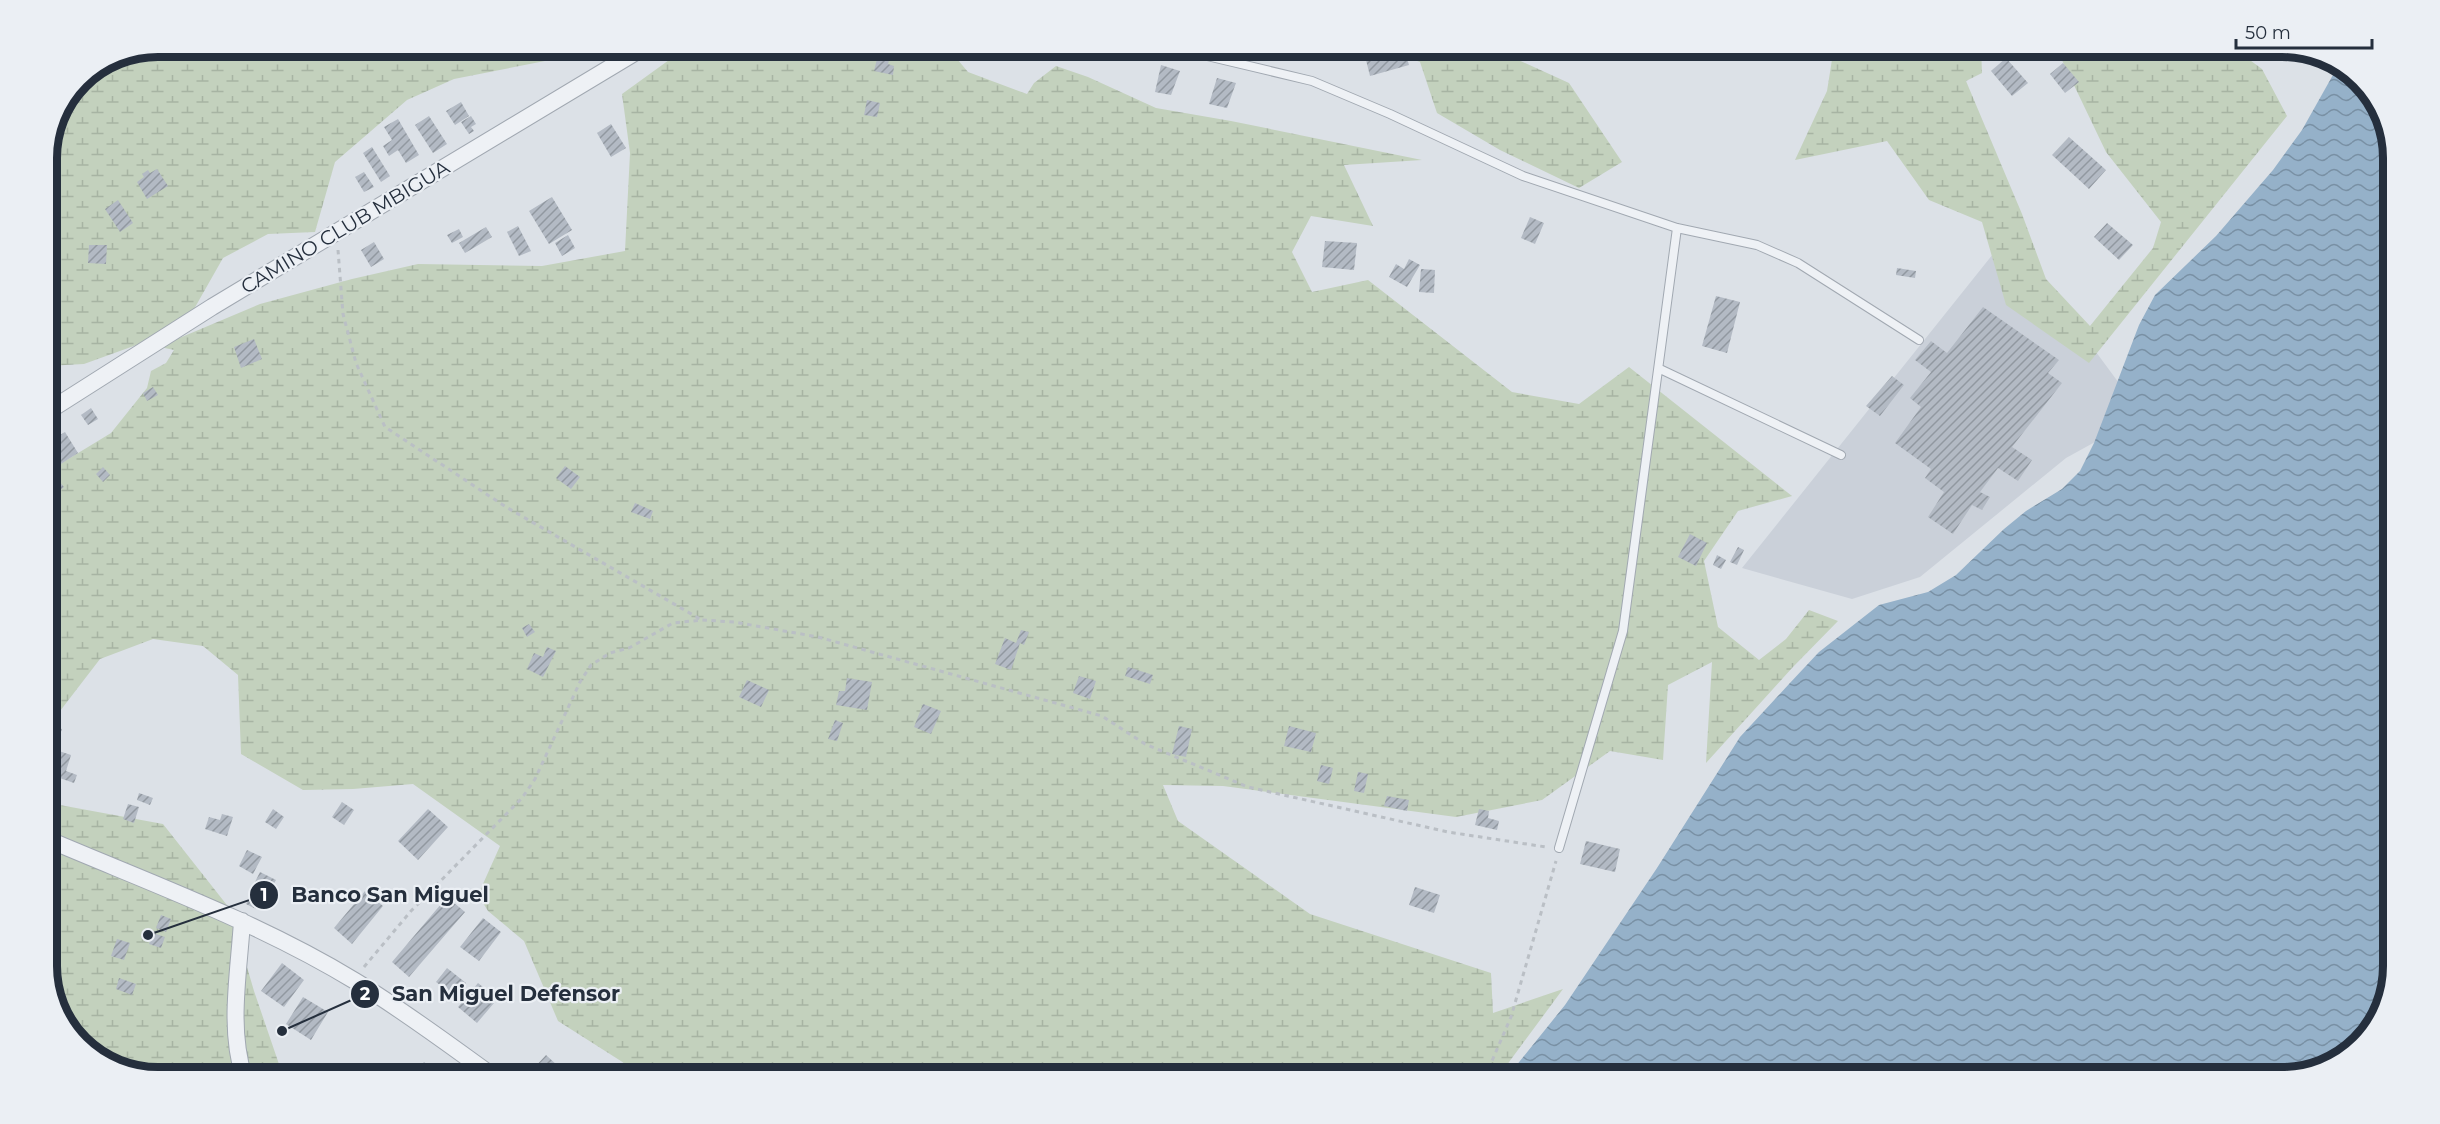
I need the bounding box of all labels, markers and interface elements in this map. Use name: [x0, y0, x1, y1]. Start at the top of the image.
scale bar: [2236, 12, 2372, 50]
text: 50 m: [2245, 22, 2291, 44]
street label: CAMINO CLUB MBIGUA: [236, 155, 454, 299]
callout: Banco San Miguel: [249, 875, 501, 914]
text: Banco San Miguel: [291, 882, 489, 907]
text: 1: [260, 884, 268, 906]
callout: San Miguel Defensor: [350, 974, 632, 1013]
text: San Miguel Defensor: [392, 981, 620, 1006]
text: 2: [360, 983, 371, 1005]

